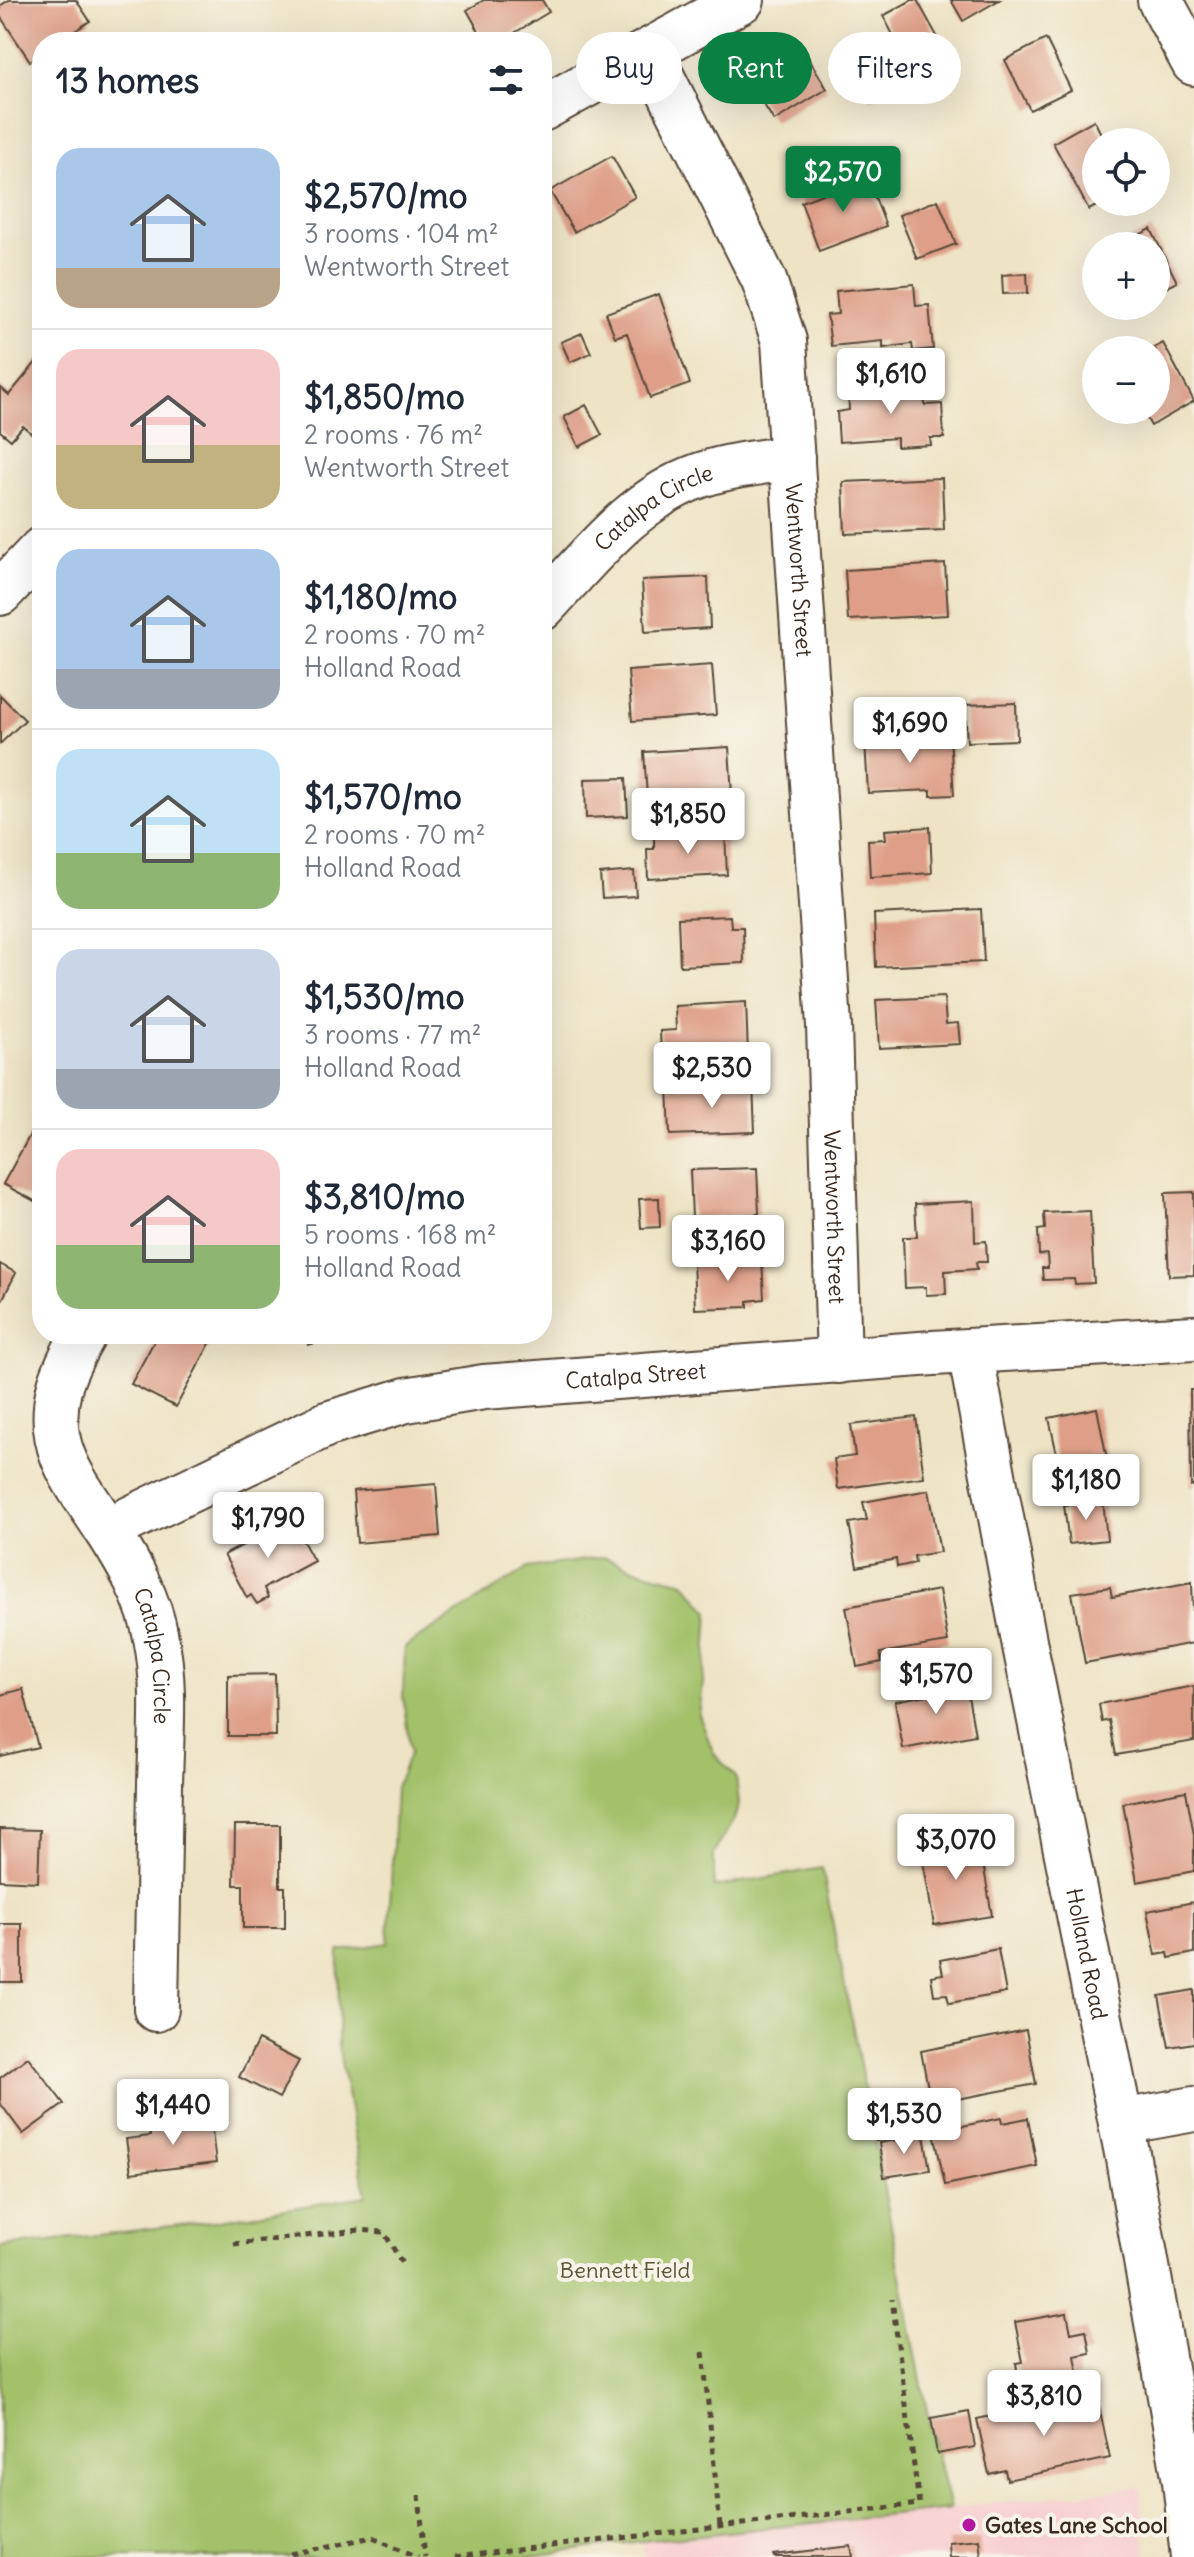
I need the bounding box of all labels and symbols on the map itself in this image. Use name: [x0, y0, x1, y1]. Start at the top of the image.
pin: $2,570: [778, 146, 908, 214]
pin: $1,610: [826, 348, 956, 416]
street label: Catalpa Circle: [588, 458, 716, 557]
street label: Wentworth Street: [779, 482, 819, 658]
pin: $1,690: [845, 697, 975, 765]
pin: $1,850: [623, 788, 753, 856]
pin: $2,530: [647, 1042, 777, 1110]
street label: Wentworth Street: [818, 1130, 851, 1304]
pin: $3,160: [663, 1215, 793, 1283]
street label: Catalpa Street: [564, 1356, 707, 1395]
pin: $1,180: [1021, 1454, 1151, 1522]
pin: $1,790: [203, 1492, 333, 1560]
street label: Catalpa Circle: [128, 1583, 176, 1724]
pin: $1,570: [871, 1648, 1001, 1716]
pin: $3,070: [891, 1814, 1021, 1882]
street label: Holland Road: [1060, 1886, 1114, 2022]
pin: $1,440: [108, 2079, 238, 2147]
pin: $1,530: [839, 2088, 969, 2156]
park label: Bennett Field: [560, 2256, 690, 2284]
pin: $3,810: [979, 2370, 1109, 2438]
place label: Gates Lane School: [985, 2511, 1168, 2539]
marker: Gates Lane School: [960, 2516, 978, 2534]

